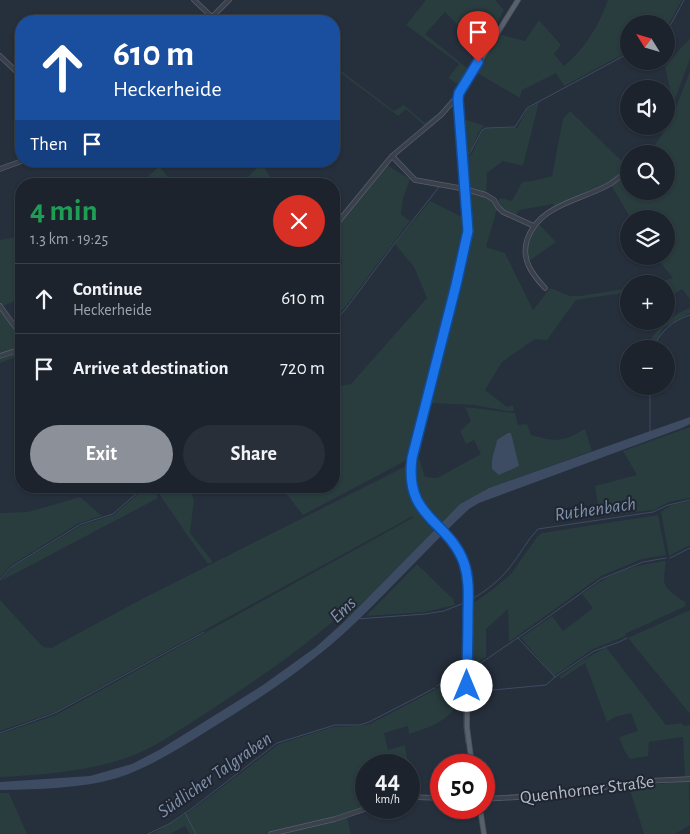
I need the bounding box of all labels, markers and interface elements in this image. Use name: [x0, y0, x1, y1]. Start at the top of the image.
pin: [457, 11, 499, 62]
north arrow: [620, 15, 675, 70]
map controls: [620, 15, 675, 395]
icon: arrive: [464, 18, 492, 46]
icon: ahead: [30, 35, 95, 100]
text: 610 m: [113, 37, 194, 72]
text: Heckerheide: [113, 78, 222, 100]
button: sound: [620, 80, 675, 135]
icon: arrive: [78, 130, 106, 158]
text: Then: [30, 135, 68, 154]
button: search: [620, 145, 675, 200]
button: close: [273, 195, 325, 247]
text: 4 min: [30, 196, 98, 226]
button: layers: [620, 210, 675, 265]
text: 1.3 km · 19:25: [30, 231, 108, 247]
button: +: [620, 275, 675, 330]
text: Continue: [73, 280, 142, 299]
icon: ahead: [30, 285, 58, 313]
text: 610 m: [281, 289, 325, 308]
text: Heckerheide: [73, 302, 152, 318]
button: −: [620, 340, 675, 395]
icon: arrive: [30, 355, 58, 383]
text: Arrive at destination: [73, 359, 229, 378]
text: 720 m: [280, 359, 325, 378]
button: Exit: [30, 425, 173, 483]
button: Share: [183, 425, 325, 483]
water label: Ruthenbach: [553, 494, 637, 525]
water label: Ems: [326, 593, 360, 627]
position arrow: [440, 659, 492, 711]
water label: Südlicher Talgraben: [154, 729, 275, 821]
speed limit sign: 50: [430, 754, 495, 819]
text: 44: [375, 768, 400, 793]
street label: Quenhorner Straße: [519, 773, 655, 807]
text: km/h: [375, 793, 400, 805]

